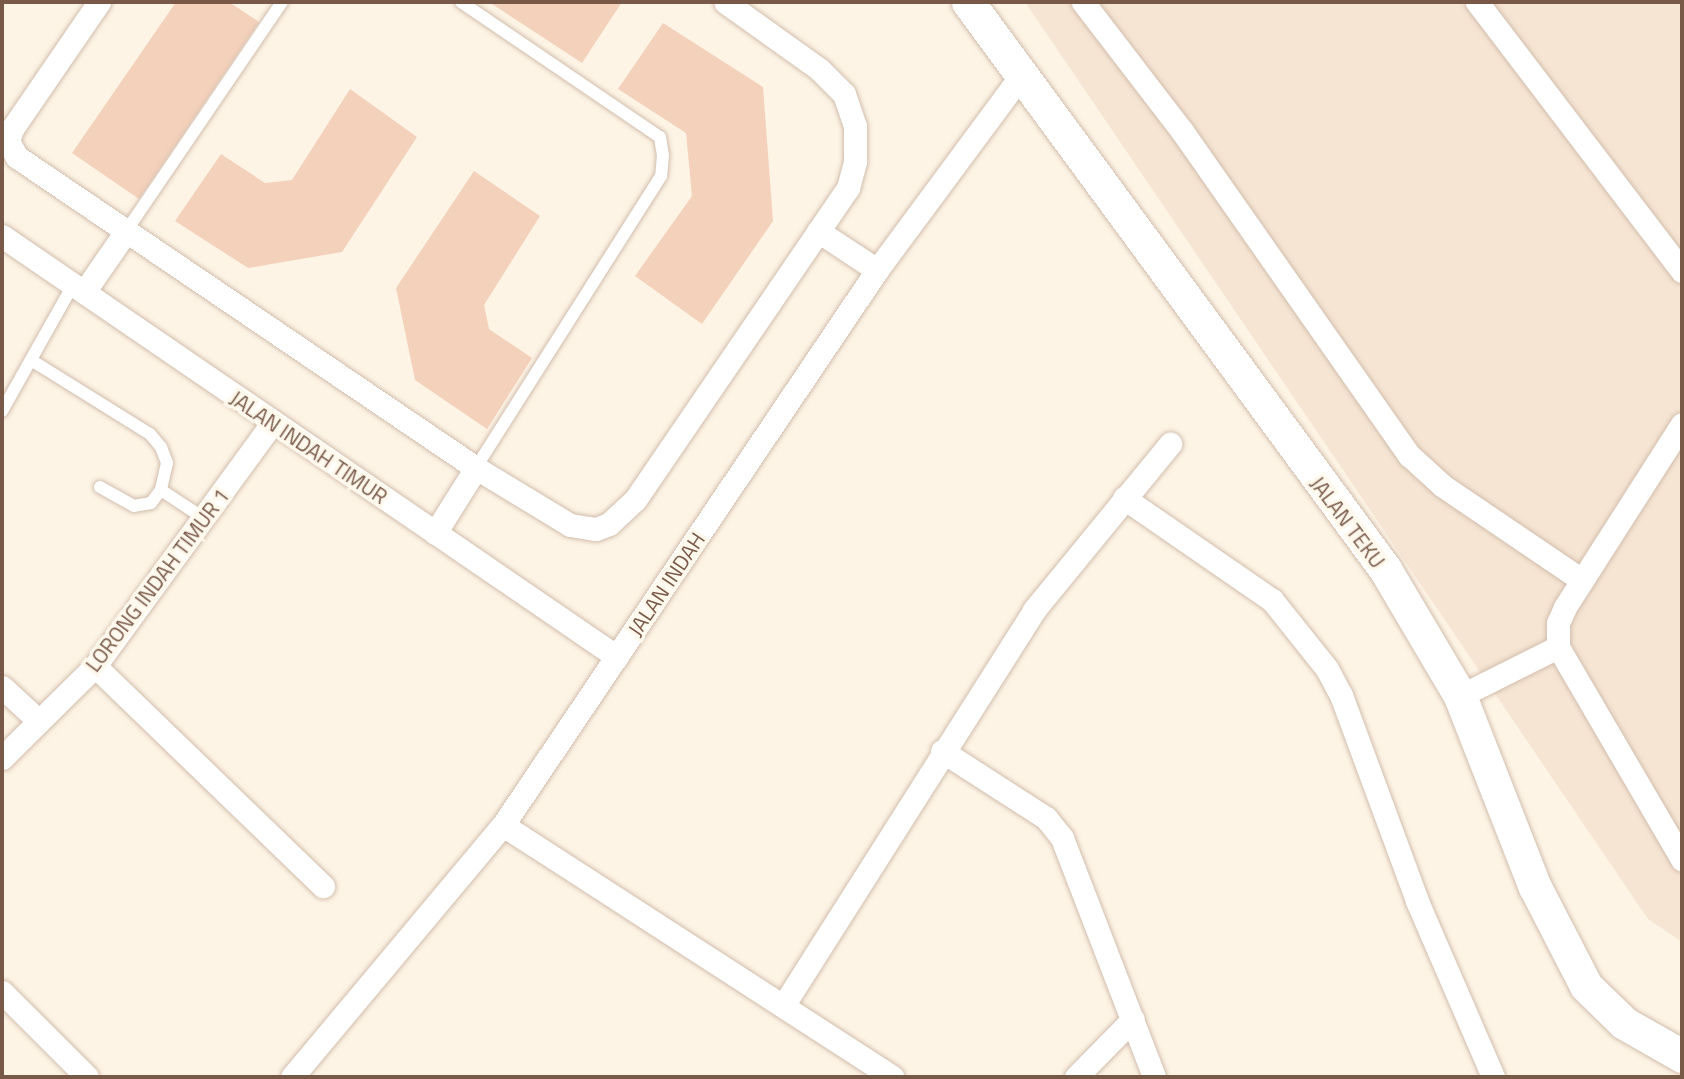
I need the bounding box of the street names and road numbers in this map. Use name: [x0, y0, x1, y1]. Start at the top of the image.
street label: JALAN INDAH TIMUR: [226, 385, 392, 509]
street label: JALAN TEKU: [1305, 471, 1391, 573]
street label: LORONG INDAH TIMUR 1: [80, 484, 234, 676]
street label: JALAN INDAH: [622, 528, 710, 640]

